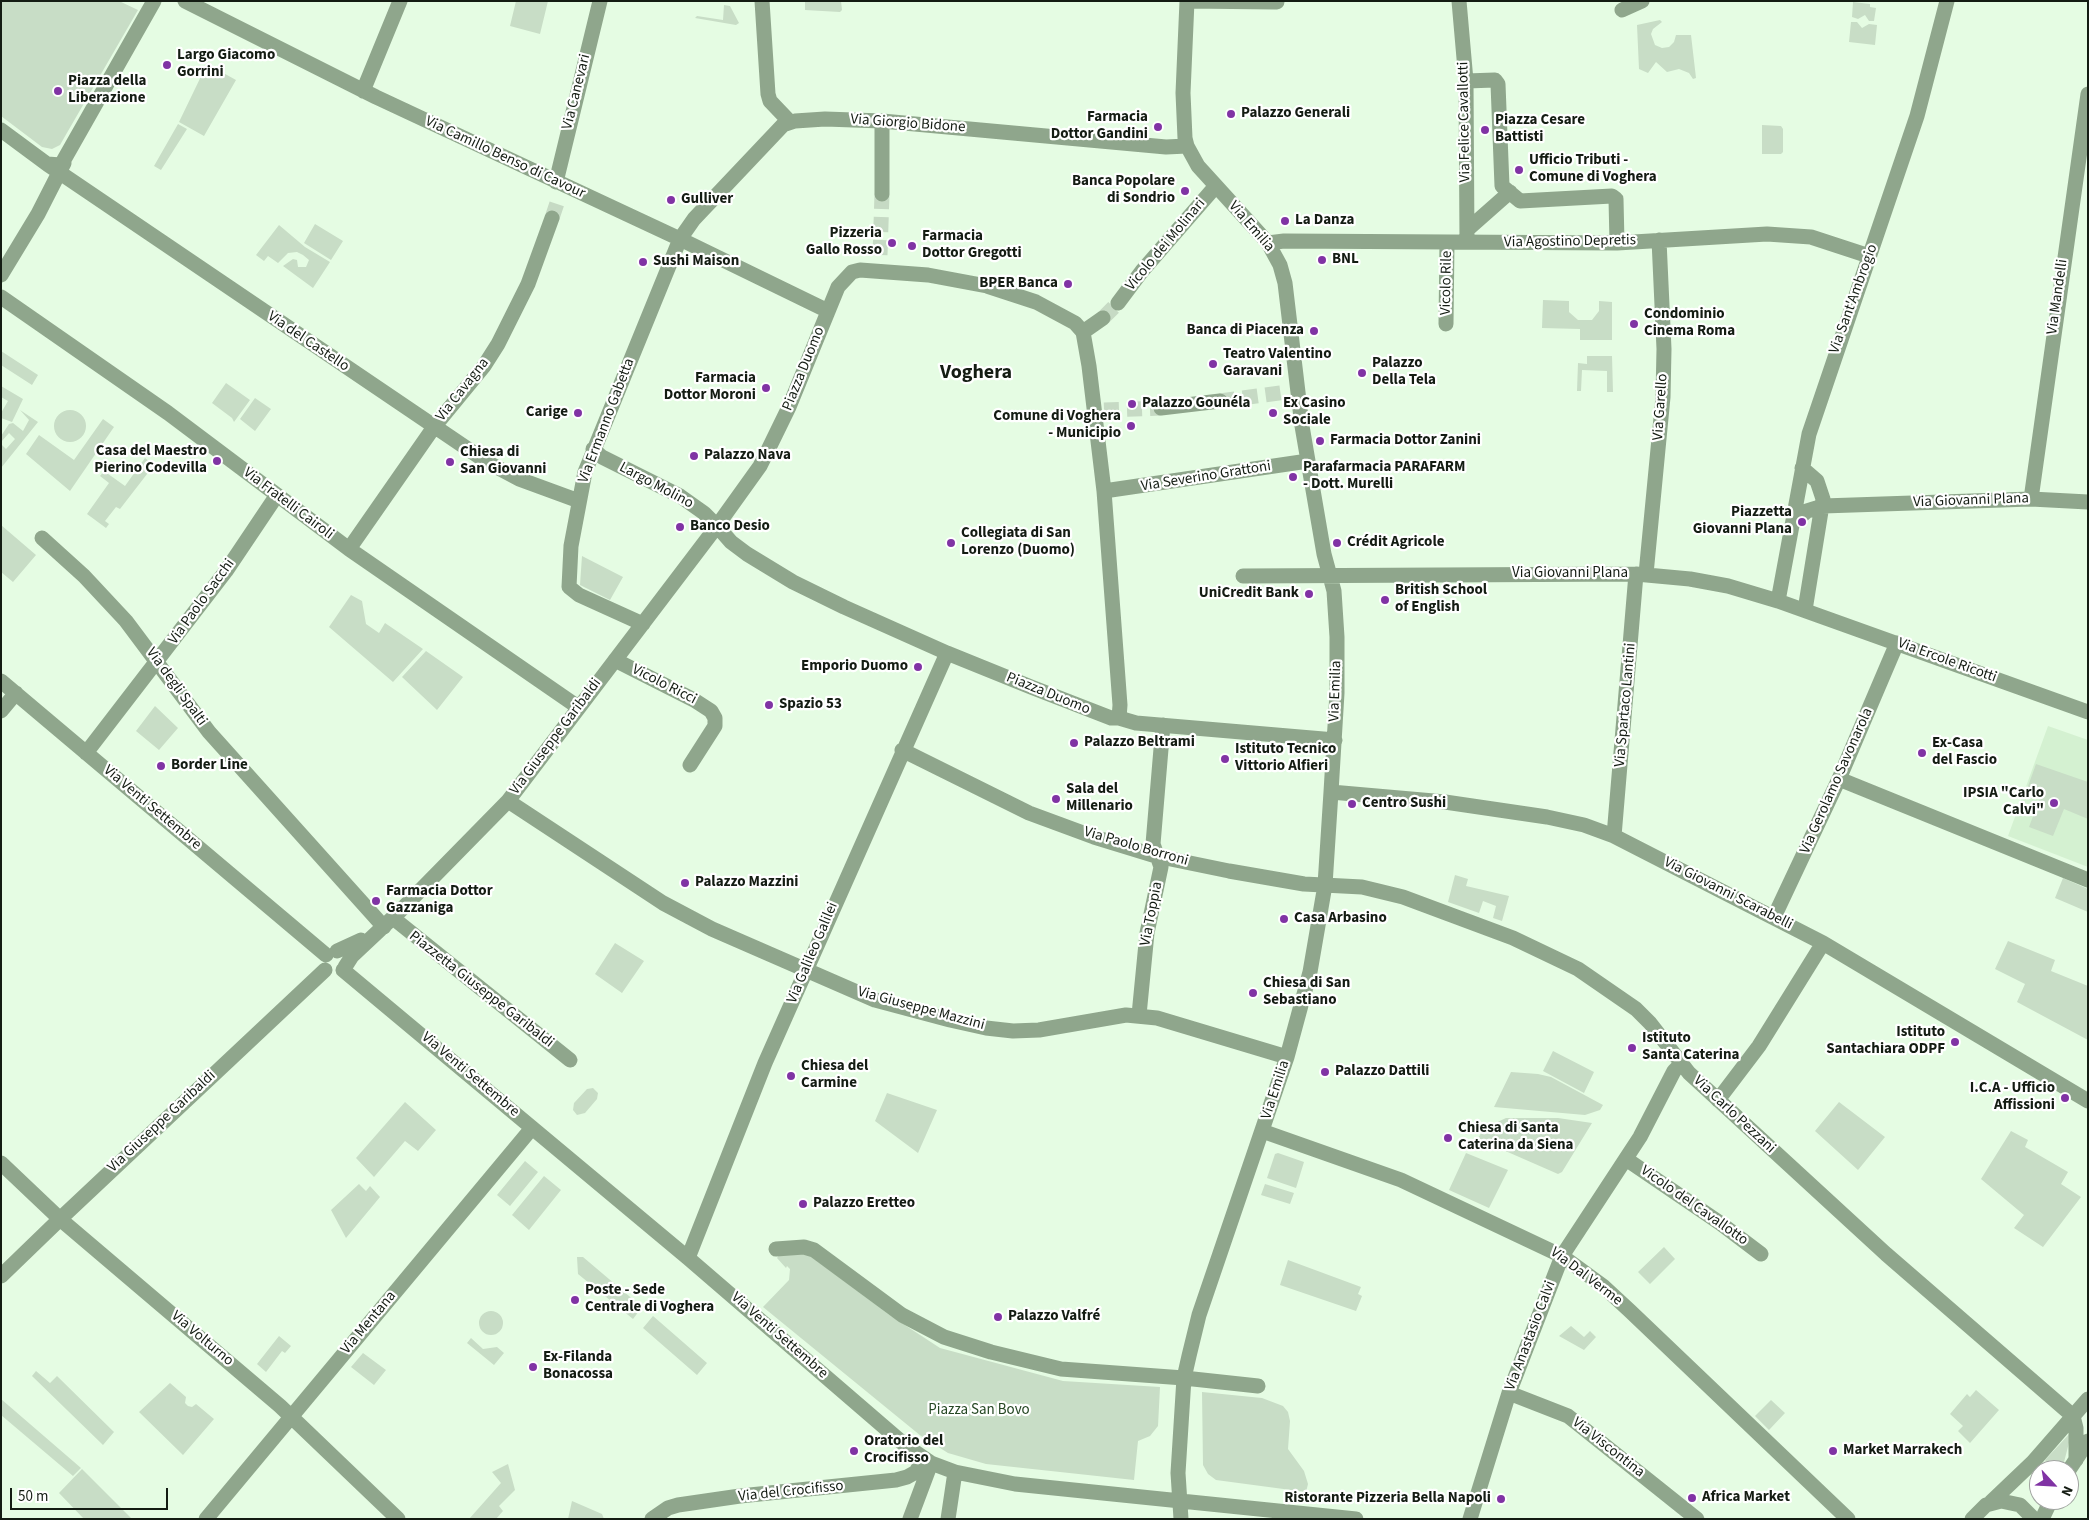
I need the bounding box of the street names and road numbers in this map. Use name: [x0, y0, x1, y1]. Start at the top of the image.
street label: Via Canevari: [559, 52, 595, 132]
street label: Via Felice Cavallotti: [1455, 62, 1475, 182]
street label: Via Giorgio Bidone: [850, 111, 966, 137]
street label: Via Camillo Benso di Cavour: [422, 113, 588, 203]
street label: Vicolo dei Molinari: [1122, 195, 1210, 295]
street label: Via Emilia: [1224, 198, 1278, 256]
street label: Via Agostino Depretis: [1504, 232, 1636, 252]
street label: Via Sant'Ambrogio: [1826, 242, 1882, 356]
street label: Vicolo Rile: [1437, 251, 1457, 315]
street label: Via Mandelli: [2044, 258, 2072, 336]
street label: Via del Castello: [264, 308, 352, 376]
street label: Piazza Duomo: [779, 324, 829, 414]
street label: Via Cavagna: [433, 355, 493, 425]
street label: Via Ermanno Gabetta: [575, 356, 639, 486]
street label: Via Garello: [1650, 373, 1672, 441]
street label: Via Severino Grattoni: [1140, 458, 1272, 496]
street label: Largo Molino: [616, 459, 696, 513]
street label: Via Fratelli Cairoli: [239, 464, 337, 544]
street label: Via Giovanni Plana: [1913, 490, 2029, 512]
street label: Via Paolo Sacchi: [165, 556, 239, 648]
street label: Via Giovanni Plana: [1512, 565, 1628, 583]
street label: Via Ercole Ricotti: [1895, 635, 1999, 687]
street label: Via Spartaco Lantini: [1612, 642, 1640, 768]
street label: Via degli Spalti: [142, 645, 210, 729]
street label: Via Emilia: [1326, 660, 1346, 722]
street label: Vicolo Ricci: [629, 661, 699, 709]
street label: Piazza Duomo: [1003, 669, 1093, 719]
street label: Via Giuseppe Garibaldi: [506, 675, 606, 799]
street label: Via Gerolamo Savonarola: [1797, 705, 1877, 857]
street label: Via Venti Settembre: [99, 762, 205, 854]
street label: Via Paolo Borroni: [1082, 824, 1190, 870]
street label: Via Giovanni Scarabelli: [1661, 854, 1795, 934]
street label: Via Toppia: [1137, 880, 1167, 948]
street label: Via Galileo Galilei: [784, 900, 842, 1006]
street label: Piazzetta Giuseppe Garibaldi: [405, 928, 557, 1052]
street label: Via Giuseppe Mazzini: [856, 983, 986, 1035]
street label: Via Venti Settembre: [417, 1029, 523, 1121]
street label: Via Emilia: [1258, 1058, 1294, 1122]
street label: Via Giuseppe Garibaldi: [104, 1067, 220, 1177]
street label: Via Carlo Pezzani: [1689, 1072, 1779, 1158]
street label: Vicolo del Cavallotto: [1637, 1162, 1751, 1250]
street label: Via Dal Verme: [1546, 1244, 1626, 1310]
street label: Via Anastasio Calvi: [1502, 1279, 1560, 1393]
street label: Via Mentana: [337, 1288, 401, 1358]
street label: Via Venti Settembre: [727, 1289, 831, 1383]
street label: Via Volturno: [167, 1308, 237, 1370]
street label: Via Viscontina: [1568, 1414, 1648, 1482]
street label: Via del Crocifisso: [738, 1478, 844, 1506]

